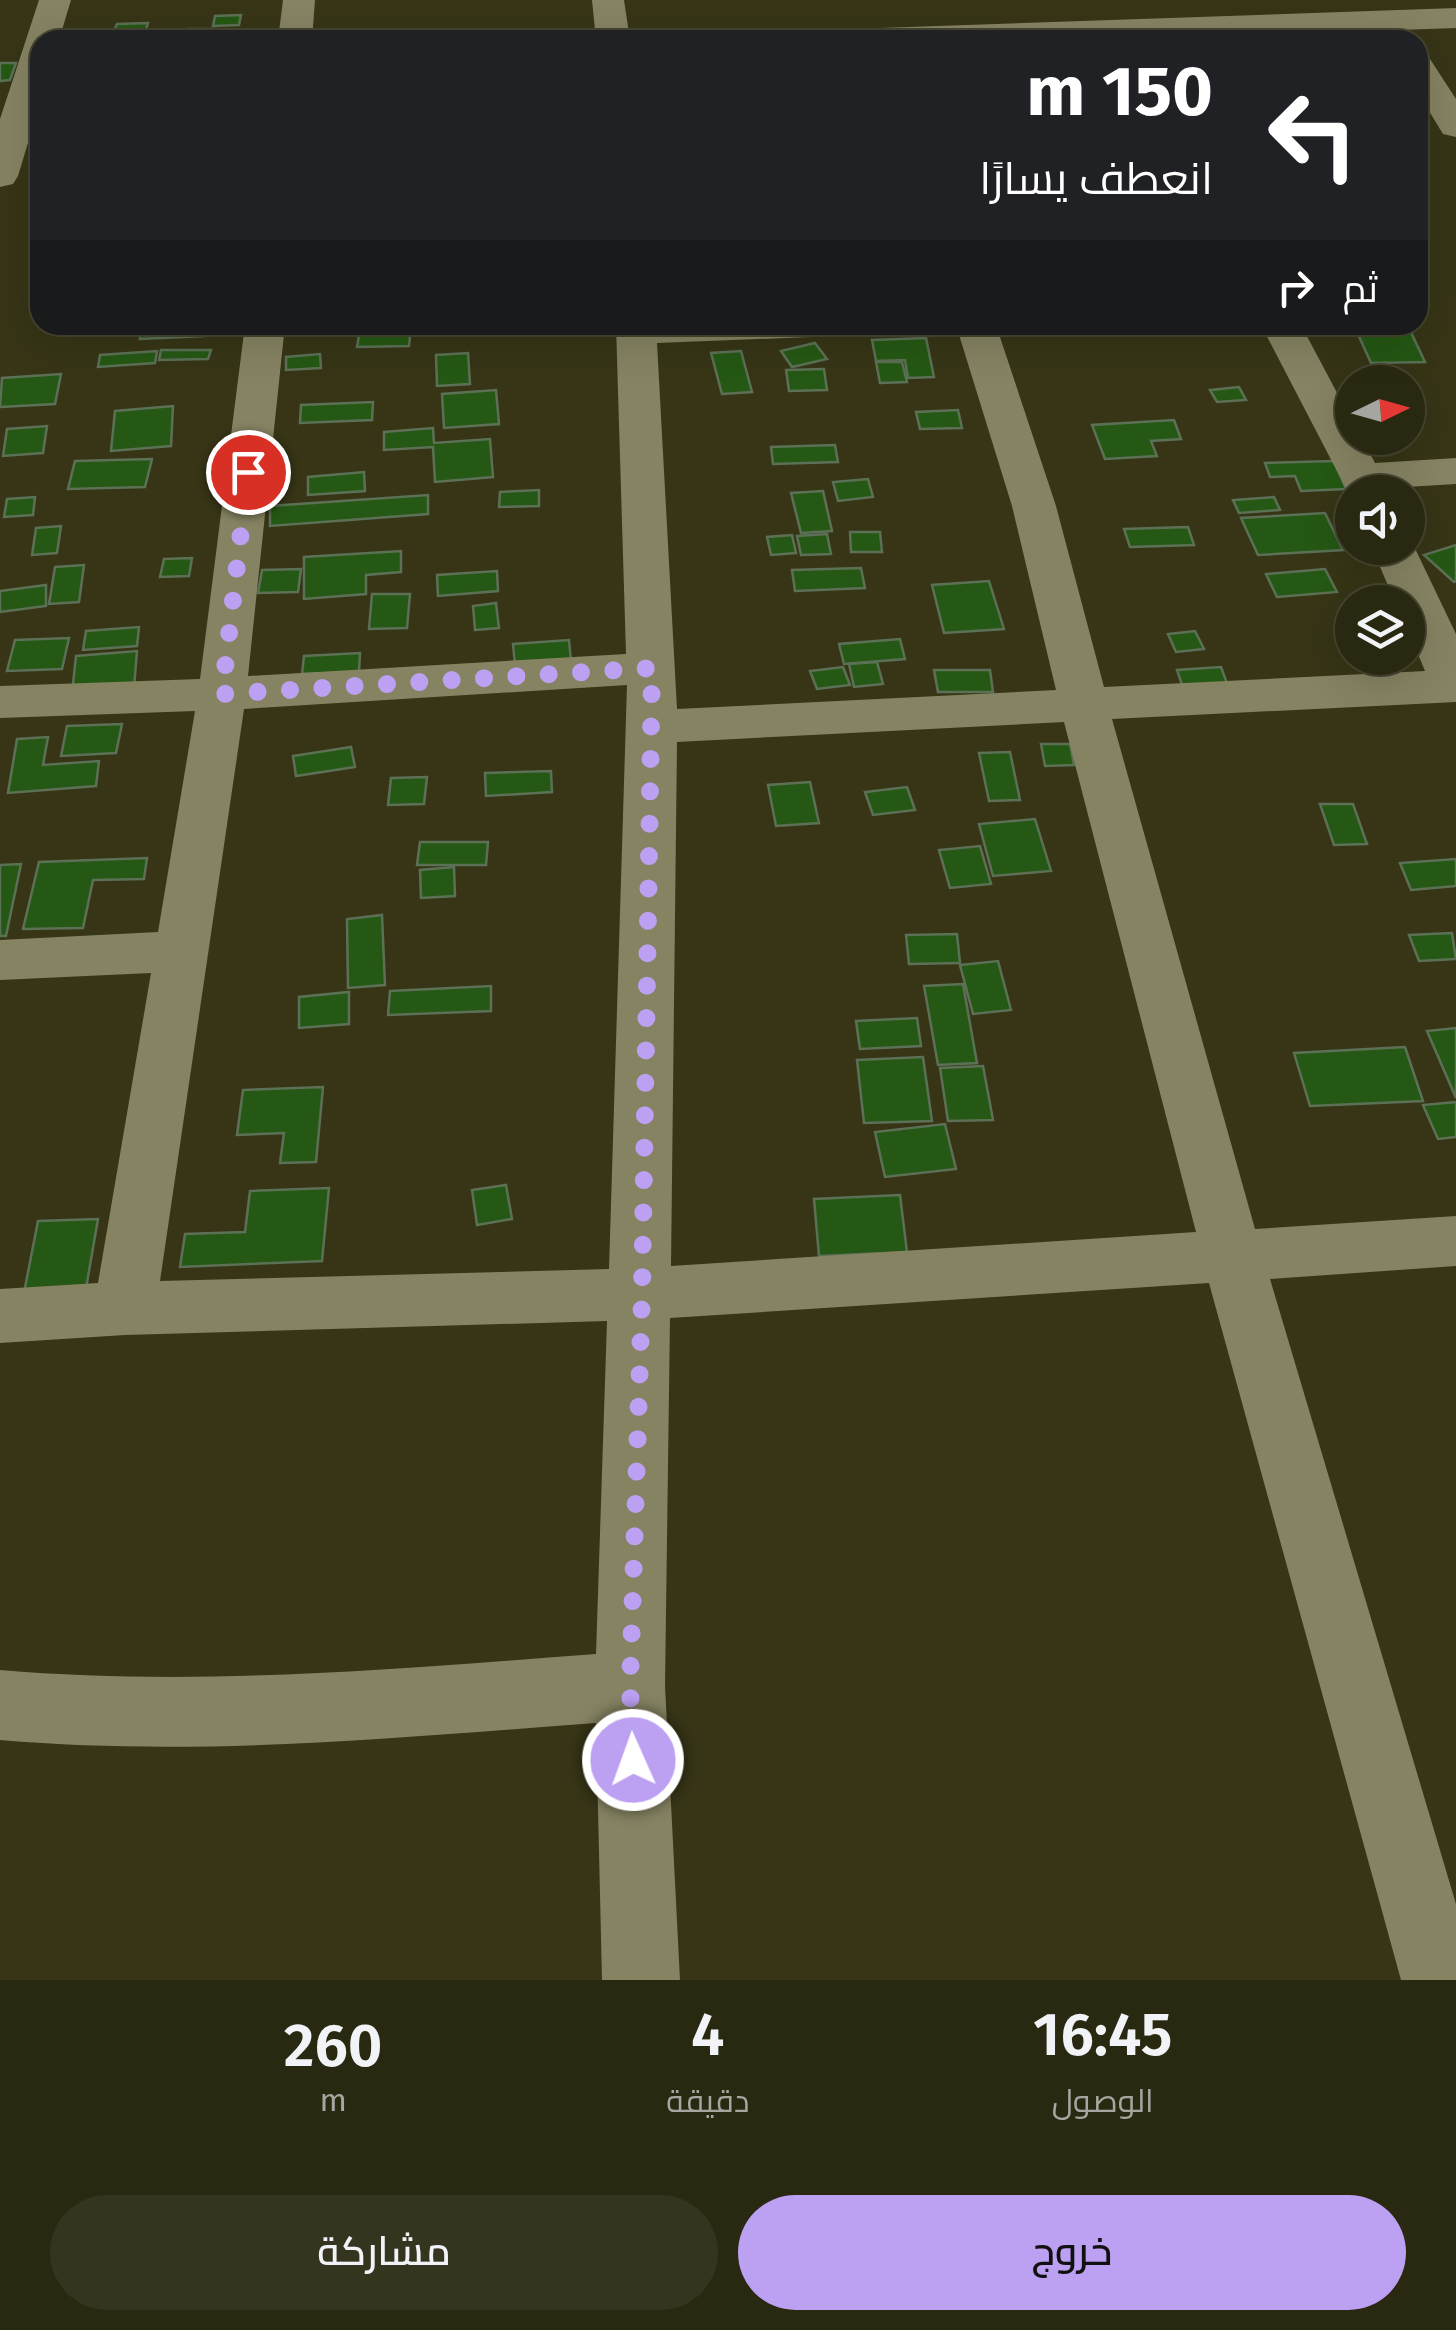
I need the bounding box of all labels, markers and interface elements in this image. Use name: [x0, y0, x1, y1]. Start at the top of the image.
text: 150 m: [1026, 50, 1213, 134]
icon: left: [1248, 70, 1378, 200]
text: انعطف يسارًا: [979, 152, 1213, 206]
icon: right: [1268, 260, 1323, 315]
text: ثم: [1343, 266, 1378, 312]
north arrow: [1335, 365, 1425, 455]
map controls: [1335, 365, 1425, 675]
pin: [206, 430, 291, 515]
icon: arrive: [221, 445, 276, 500]
button: sound: [1335, 475, 1425, 565]
button: layers: [1335, 585, 1425, 675]
position arrow: [581, 1708, 685, 1812]
text: 4: [691, 1999, 725, 2071]
text: 16:45: [1033, 1999, 1172, 2071]
text: 260: [284, 2010, 383, 2082]
text: m: [319, 2081, 347, 2119]
text: دقيقة: [666, 2082, 749, 2120]
text: الوصول: [1052, 2082, 1154, 2120]
button: مشاركة: [50, 2195, 718, 2310]
button: خروج: [738, 2195, 1406, 2310]

